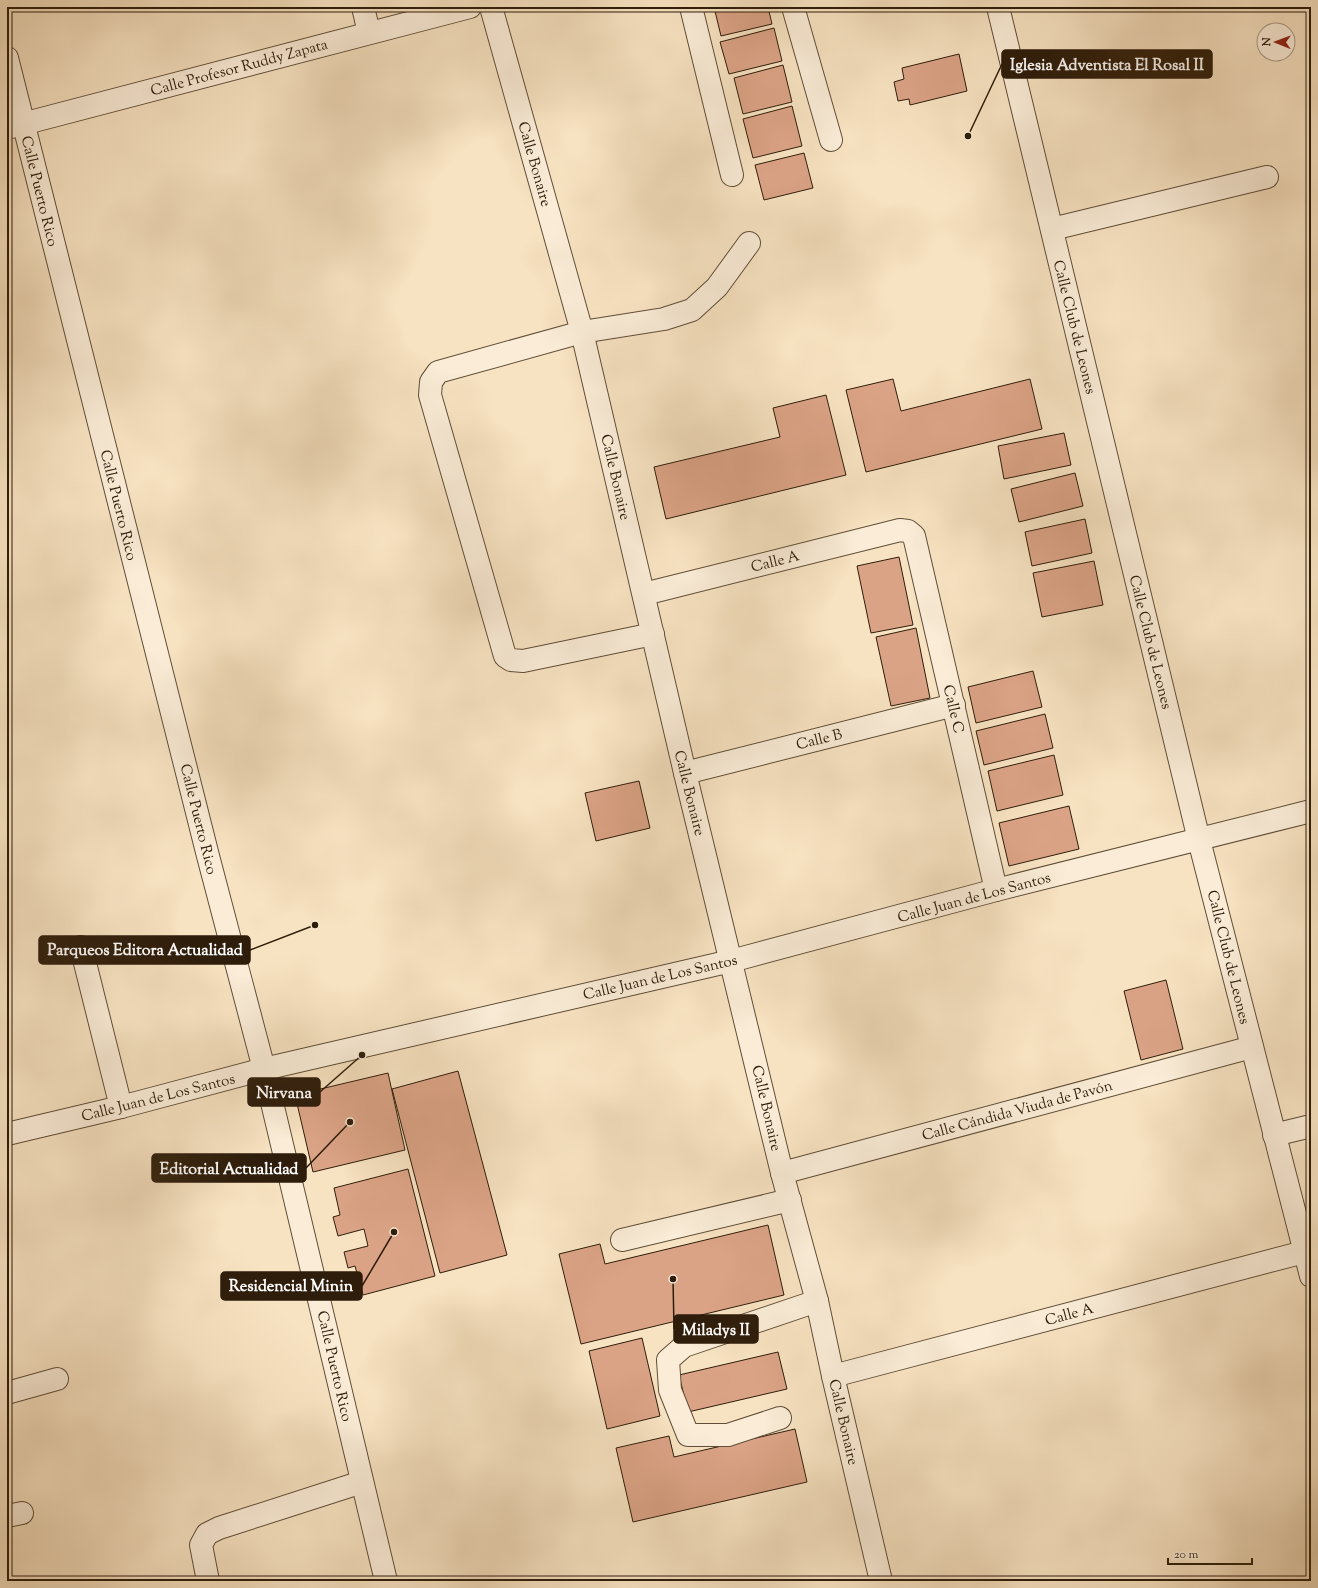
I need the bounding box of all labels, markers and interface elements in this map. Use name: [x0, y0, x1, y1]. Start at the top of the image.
north arrow: [1256, 22, 1296, 62]
street label: Calle Profesor Ruddy Zapata: [148, 35, 330, 102]
text: N: [1259, 37, 1275, 47]
callout: Iglesia Adventista El Rosal II: [1002, 50, 1212, 78]
text: Iglesia Adventista El Rosal II: [1010, 55, 1205, 78]
street label: Calle Bonaire: [511, 119, 556, 209]
street label: Calle Puerto Rico: [15, 134, 62, 249]
street label: Calle Club de Leones: [1047, 258, 1100, 397]
street label: Calle Bonaire: [594, 432, 635, 522]
street label: Calle Puerto Rico: [94, 448, 141, 563]
street label: Calle A: [749, 546, 802, 579]
street label: Calle Club de Leones: [1123, 573, 1176, 712]
street label: Calle C: [937, 683, 968, 736]
street label: Calle B: [794, 724, 845, 756]
street label: Calle Bonaire: [668, 748, 709, 838]
street label: Calle Puerto Rico: [174, 762, 221, 877]
street label: Calle Juan de Los Santos: [895, 868, 1053, 929]
street label: Calle Club de Leones: [1201, 888, 1254, 1027]
callout: Parqueos Editora Actualidad: [39, 936, 250, 964]
text: Parqueos Editora Actualidad: [47, 940, 244, 963]
street label: Calle Juan de Los Santos: [581, 950, 740, 1006]
street label: Calle Bonaire: [745, 1063, 786, 1153]
street label: Calle Juan de Los Santos: [79, 1069, 238, 1128]
street label: Calle Cándida Viuda de Pavón: [920, 1076, 1115, 1147]
callout: Nirvana: [248, 1078, 320, 1106]
text: Nirvana: [256, 1083, 312, 1106]
callout: Editorial Actualidad: [152, 1154, 306, 1182]
text: Editorial Actualidad: [160, 1159, 299, 1182]
callout: Residencial Minin: [221, 1272, 362, 1300]
text: Residencial Minin: [229, 1276, 354, 1299]
street label: Calle A: [1043, 1299, 1096, 1332]
street label: Calle Puerto Rico: [311, 1309, 357, 1424]
callout: Miladys II: [674, 1315, 758, 1343]
text: Miladys II: [682, 1320, 751, 1343]
street label: Calle Bonaire: [822, 1377, 863, 1467]
scale bar: [1168, 1540, 1252, 1566]
text: 20 m: [1174, 1546, 1199, 1564]

